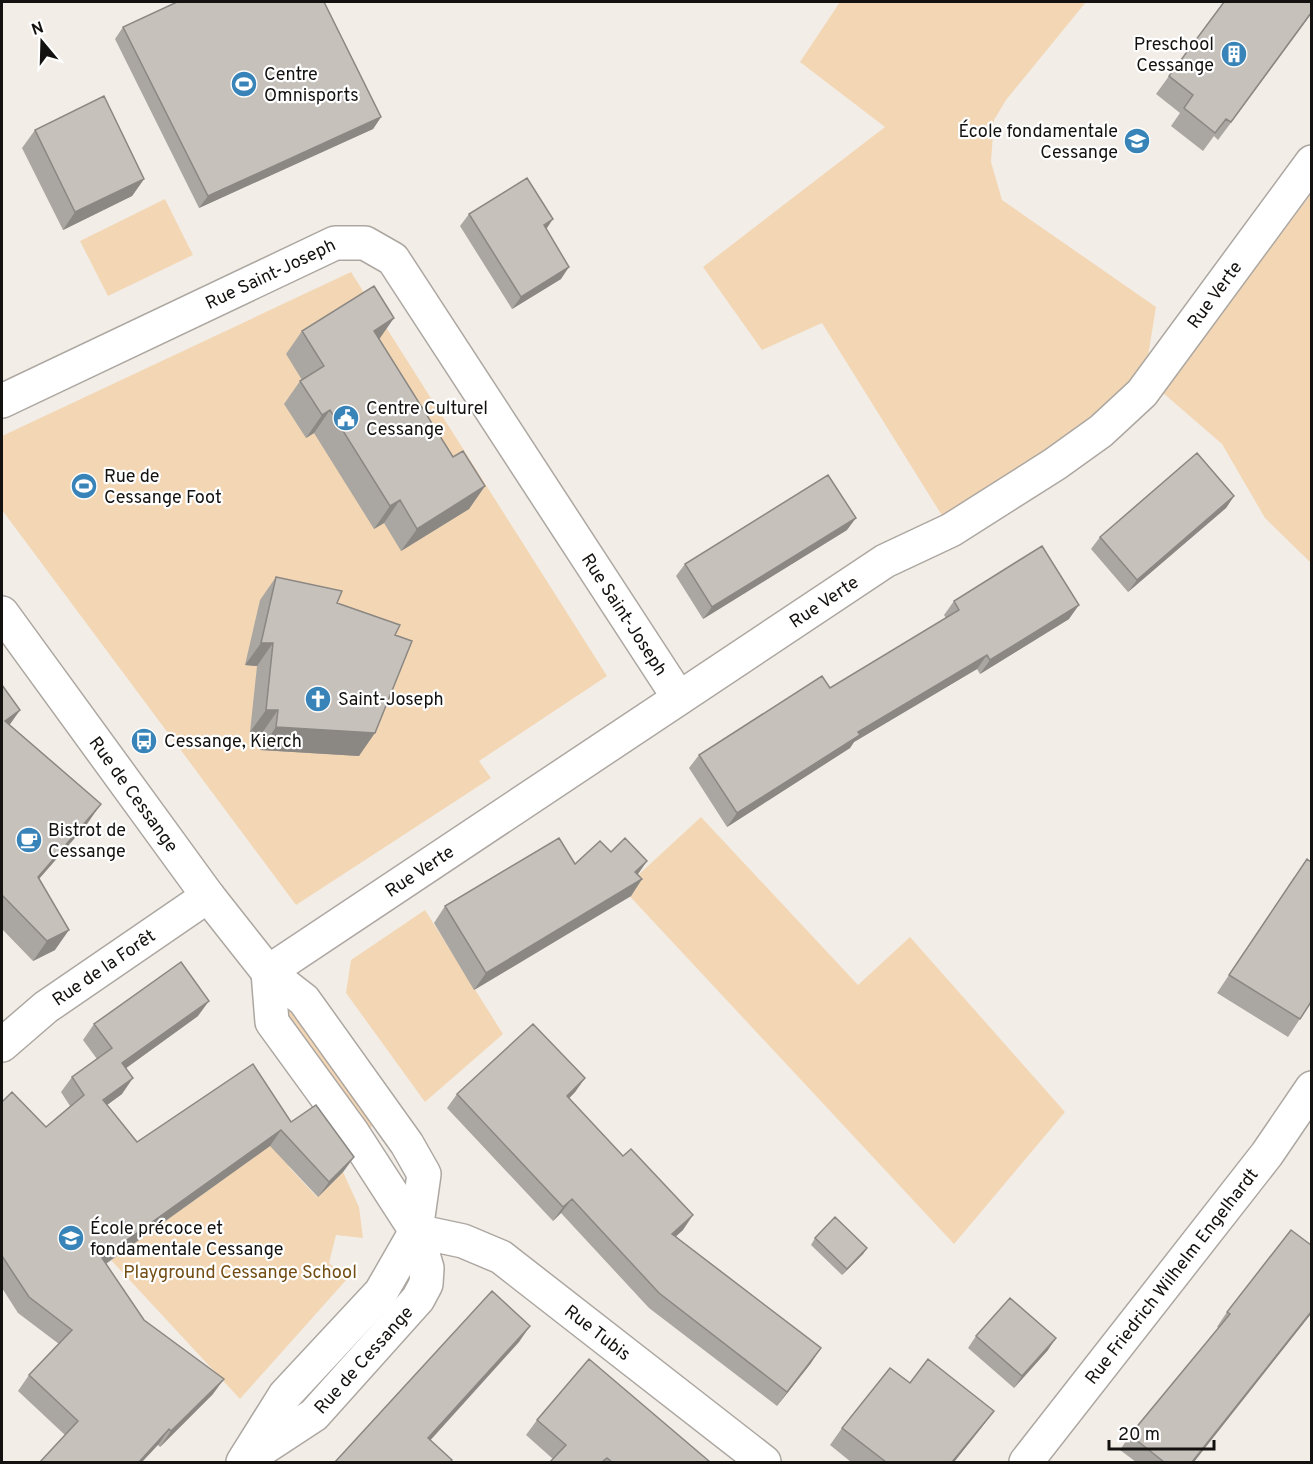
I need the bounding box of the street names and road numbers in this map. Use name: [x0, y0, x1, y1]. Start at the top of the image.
street label: Rue Saint-Joseph: [202, 234, 340, 316]
street label: Rue Verte: [1183, 257, 1248, 334]
street label: Rue Saint-Joseph: [575, 550, 672, 681]
street label: Rue Verte: [786, 572, 864, 634]
street label: Rue de Cessange: [83, 733, 182, 857]
street label: Rue Verte: [381, 841, 459, 904]
street label: Rue de la Forêt: [48, 925, 161, 1012]
street label: Rue Friedrich Wilhelm Engelhardt: [1081, 1164, 1264, 1390]
street label: Rue Tubis: [559, 1301, 635, 1367]
street label: Rue de Cessange: [310, 1302, 419, 1420]

